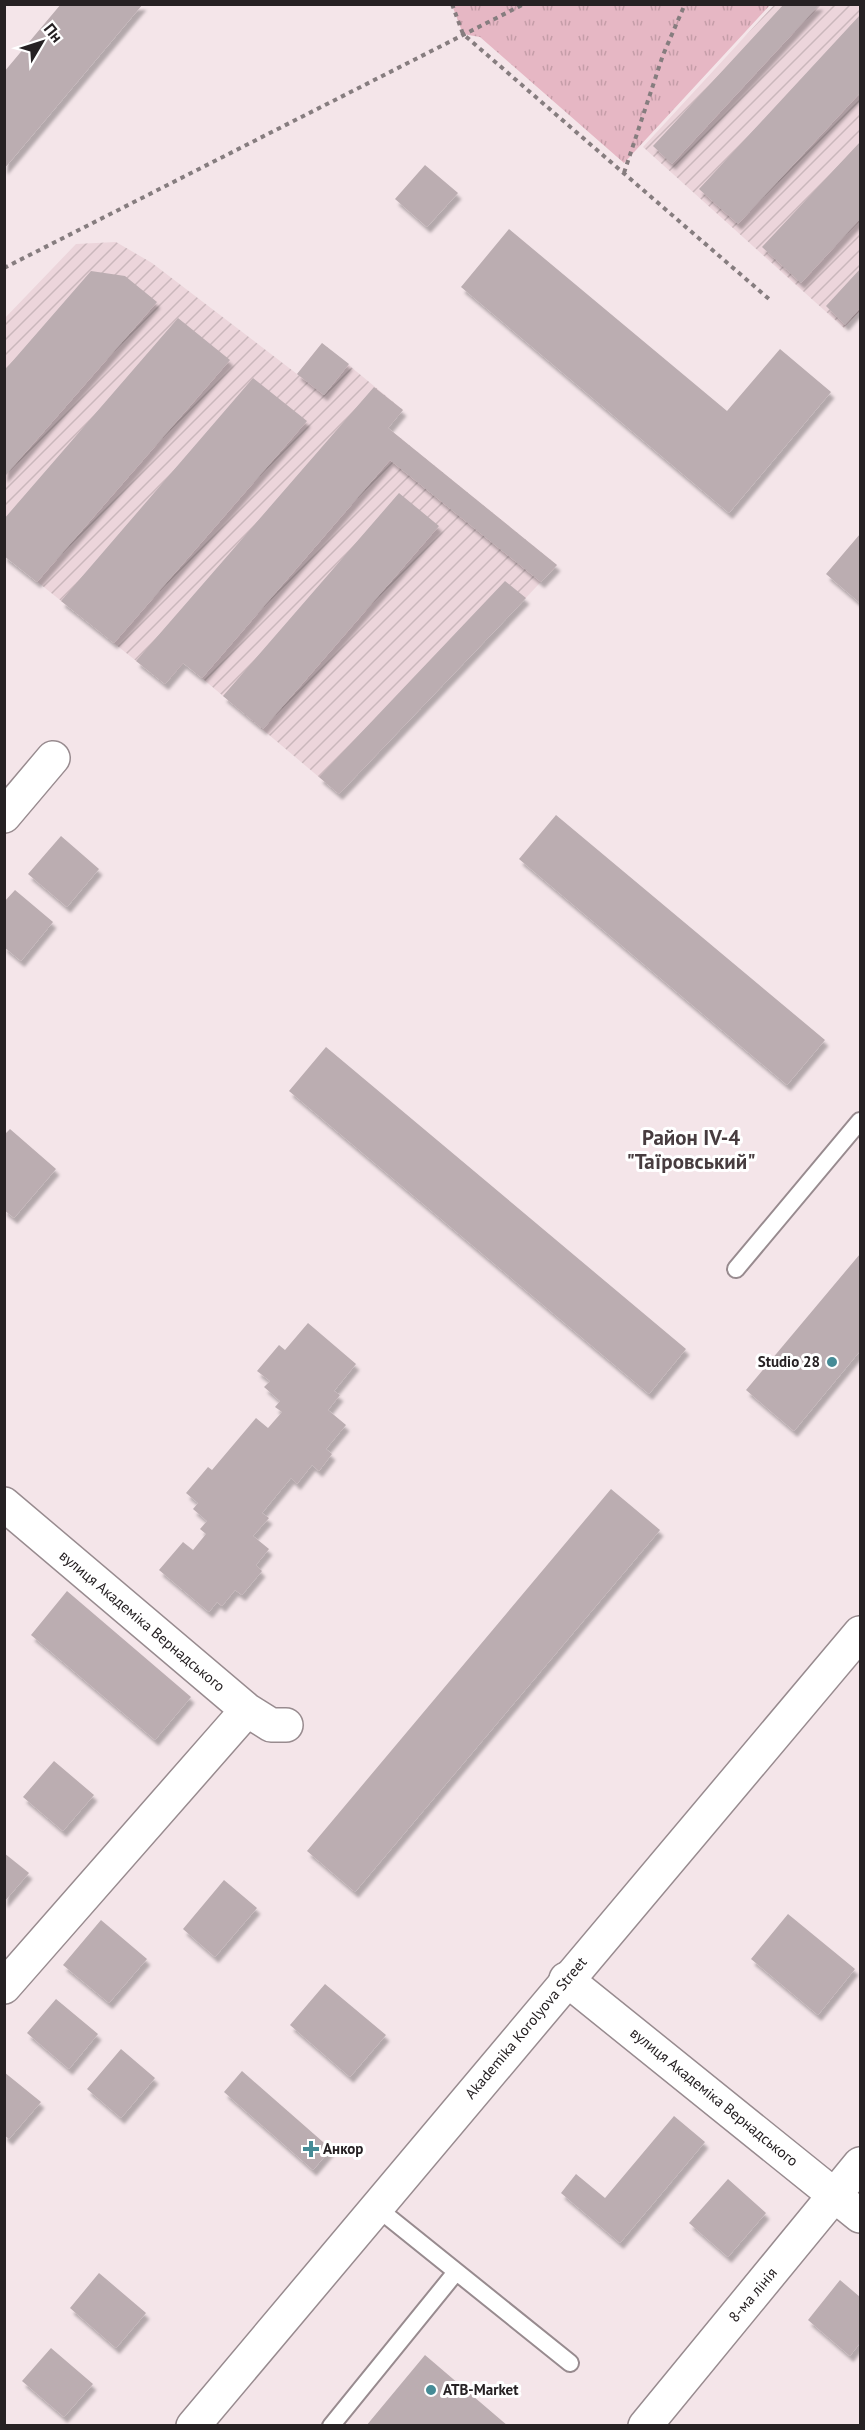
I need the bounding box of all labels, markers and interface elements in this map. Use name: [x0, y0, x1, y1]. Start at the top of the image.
north arrow: [12, 12, 72, 72]
text: Пн: [40, 19, 67, 46]
district label: Район IV-4 "Таїровський": [626, 1124, 756, 1175]
place label: Studio 28: [758, 1352, 820, 1371]
marker: Studio 28: [825, 1355, 839, 1369]
street label: вулиця Академіка Вернадського: [56, 1546, 229, 1696]
street label: Akademika Korolyova Street: [461, 1953, 591, 2103]
street label: вулиця Академіка Вернадського: [627, 2023, 802, 2170]
place label: Анкор: [323, 2139, 363, 2158]
marker: Анкор: [304, 2142, 318, 2156]
street label: 8-ма лінія: [724, 2263, 781, 2326]
place label: ATB-Market: [443, 2380, 519, 2399]
marker: ATB-Market: [424, 2383, 438, 2397]

